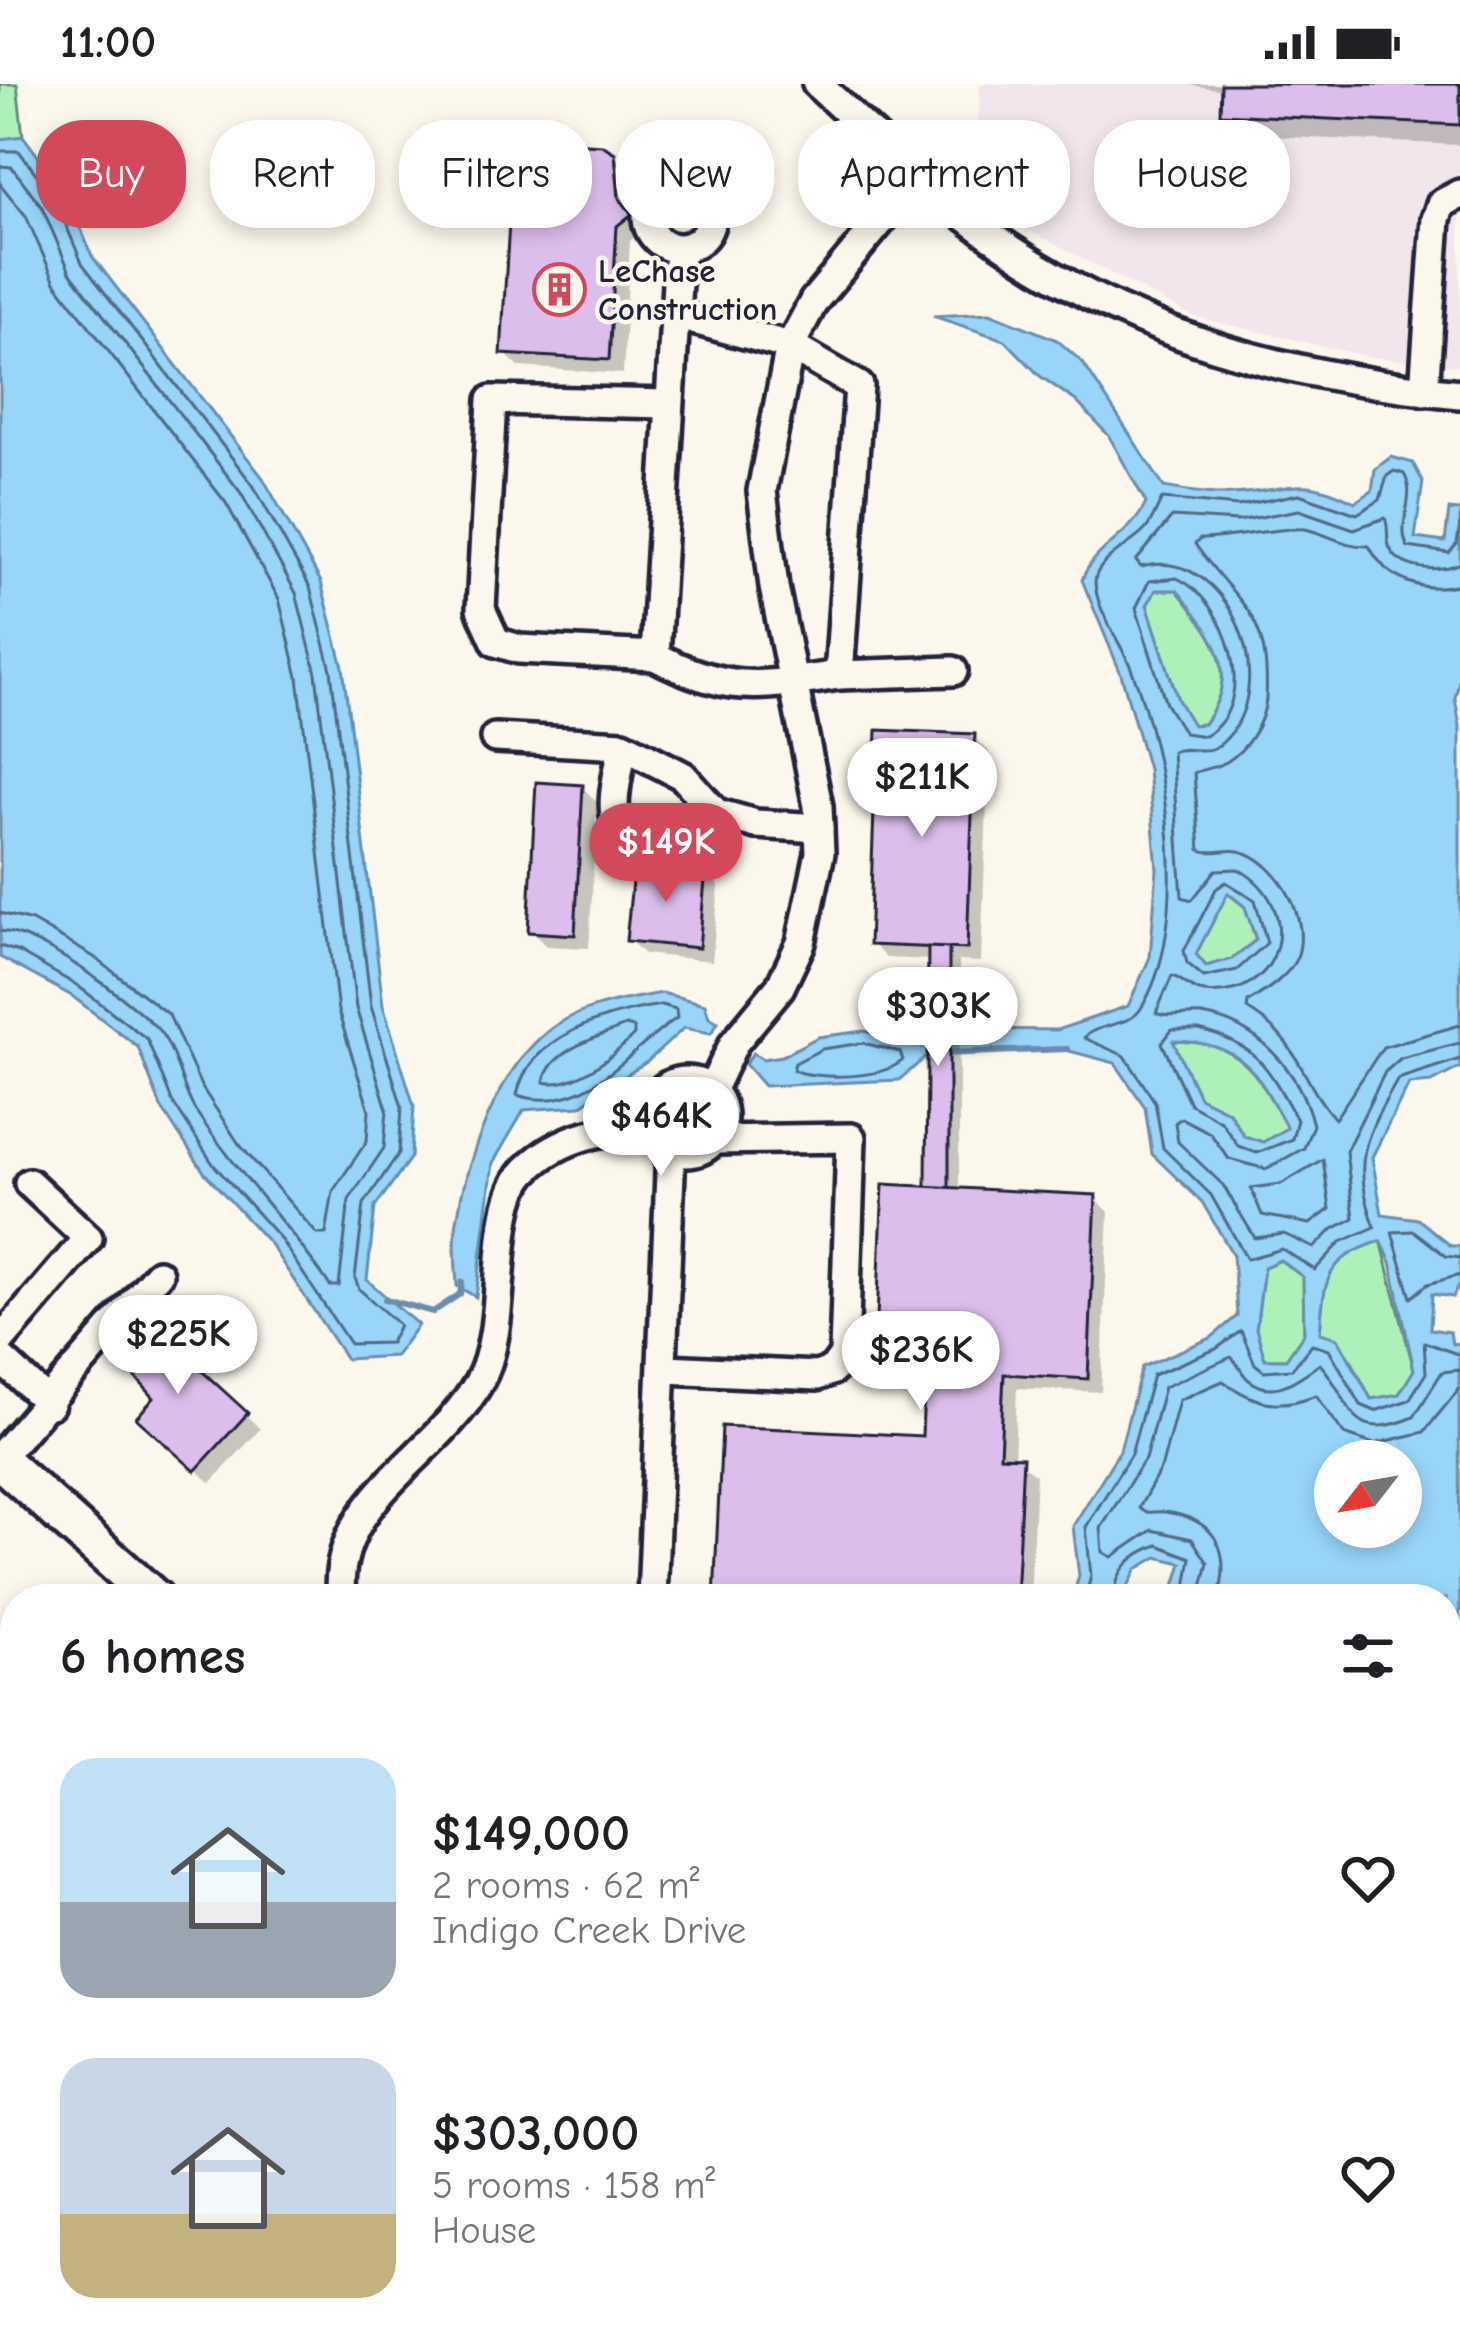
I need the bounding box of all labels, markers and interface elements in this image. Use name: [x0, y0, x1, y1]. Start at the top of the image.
text: 11:00: [60, 16, 156, 68]
chip: Buy: [36, 120, 186, 228]
chip: Rent: [210, 120, 375, 228]
chip: Filters: [399, 120, 592, 228]
chip: New: [616, 120, 774, 228]
chip: Apartment: [798, 120, 1070, 228]
chip: House: [1094, 120, 1290, 228]
place label: LeChase Construction: [598, 252, 777, 328]
building icon: LeChase Construction: [531, 262, 587, 318]
pin: $211K: [838, 738, 1006, 840]
text: $211K: [874, 754, 970, 799]
pin: $149K: [582, 803, 750, 905]
text: $149K: [616, 819, 716, 864]
pin: $303K: [854, 967, 1022, 1069]
text: $303K: [885, 983, 991, 1028]
pin: $464K: [577, 1077, 745, 1179]
text: $464K: [610, 1093, 712, 1138]
pin: $225K: [94, 1295, 262, 1397]
text: $225K: [126, 1311, 231, 1356]
pin: $236K: [837, 1311, 1005, 1413]
text: $236K: [869, 1327, 973, 1372]
north arrow: [1314, 1440, 1422, 1548]
map controls: [1314, 1440, 1422, 1548]
icon: filters: [1335, 1623, 1401, 1689]
text: 6 homes: [60, 1627, 245, 1686]
text: $149,000: [432, 1804, 630, 1863]
icon: home: [156, 1806, 300, 1950]
icon: heart: [1335, 1845, 1401, 1911]
text: 2 rooms · 62 m²: [432, 1863, 699, 1908]
text: Indigo Creek Drive: [432, 1908, 746, 1953]
text: $303,000: [432, 2104, 639, 2163]
icon: home: [156, 2106, 300, 2250]
icon: heart: [1335, 2145, 1401, 2211]
text: 5 rooms · 158 m²: [432, 2163, 715, 2208]
text: House: [432, 2208, 536, 2253]

